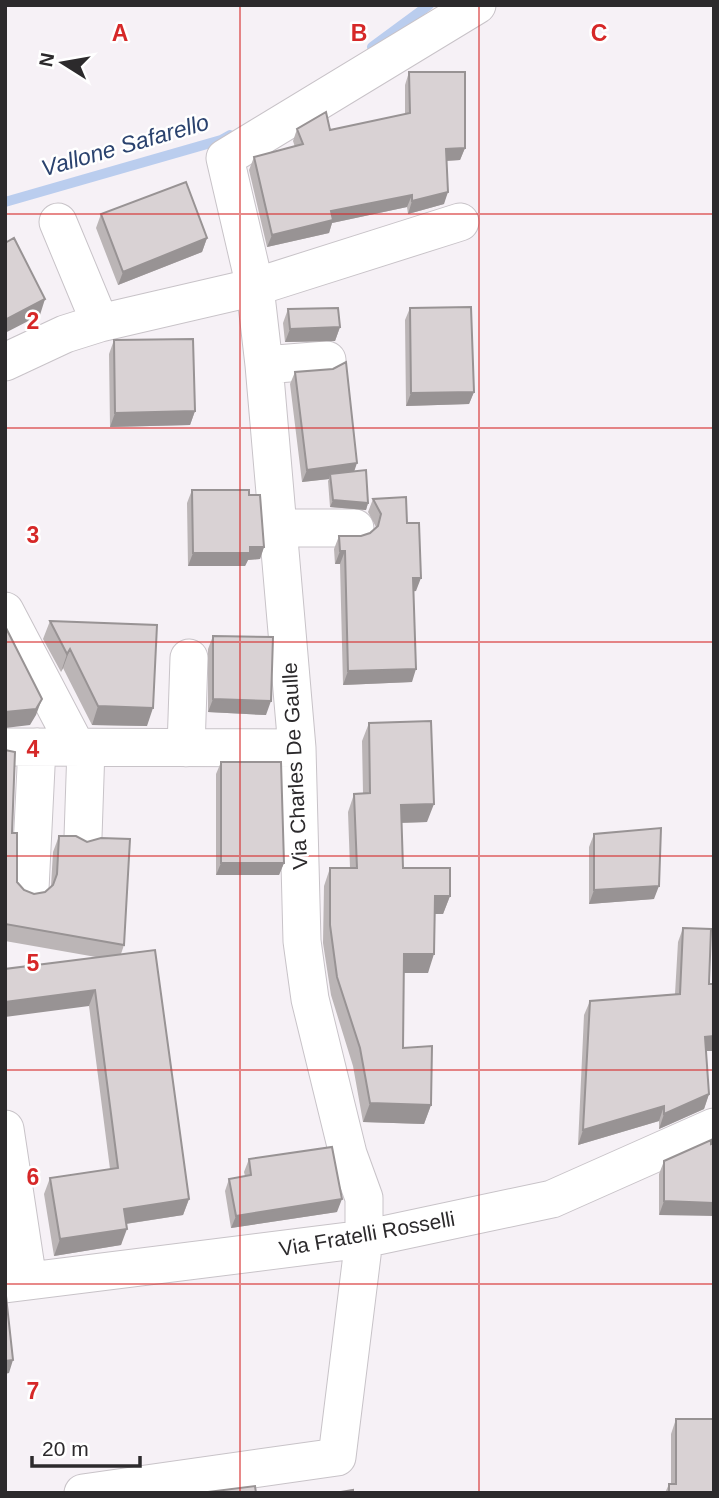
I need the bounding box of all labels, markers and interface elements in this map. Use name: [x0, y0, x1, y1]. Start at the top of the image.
text: A: [112, 20, 128, 46]
text: B: [351, 20, 367, 46]
text: C: [591, 20, 607, 46]
north arrow: [28, 28, 98, 98]
text: N: [35, 51, 58, 69]
water label: Vallone Safarello: [38, 109, 212, 181]
text: 2: [27, 308, 39, 334]
text: 3: [27, 522, 39, 548]
street label: Via Charles De Gaulle: [278, 662, 311, 870]
text: 4: [27, 736, 40, 762]
text: 5: [27, 950, 40, 976]
text: 6: [27, 1164, 39, 1190]
street label: Via Fratelli Rosselli: [277, 1207, 457, 1260]
text: 7: [27, 1378, 39, 1404]
scale bar: [32, 1424, 140, 1468]
text: 20 m: [42, 1437, 89, 1460]

